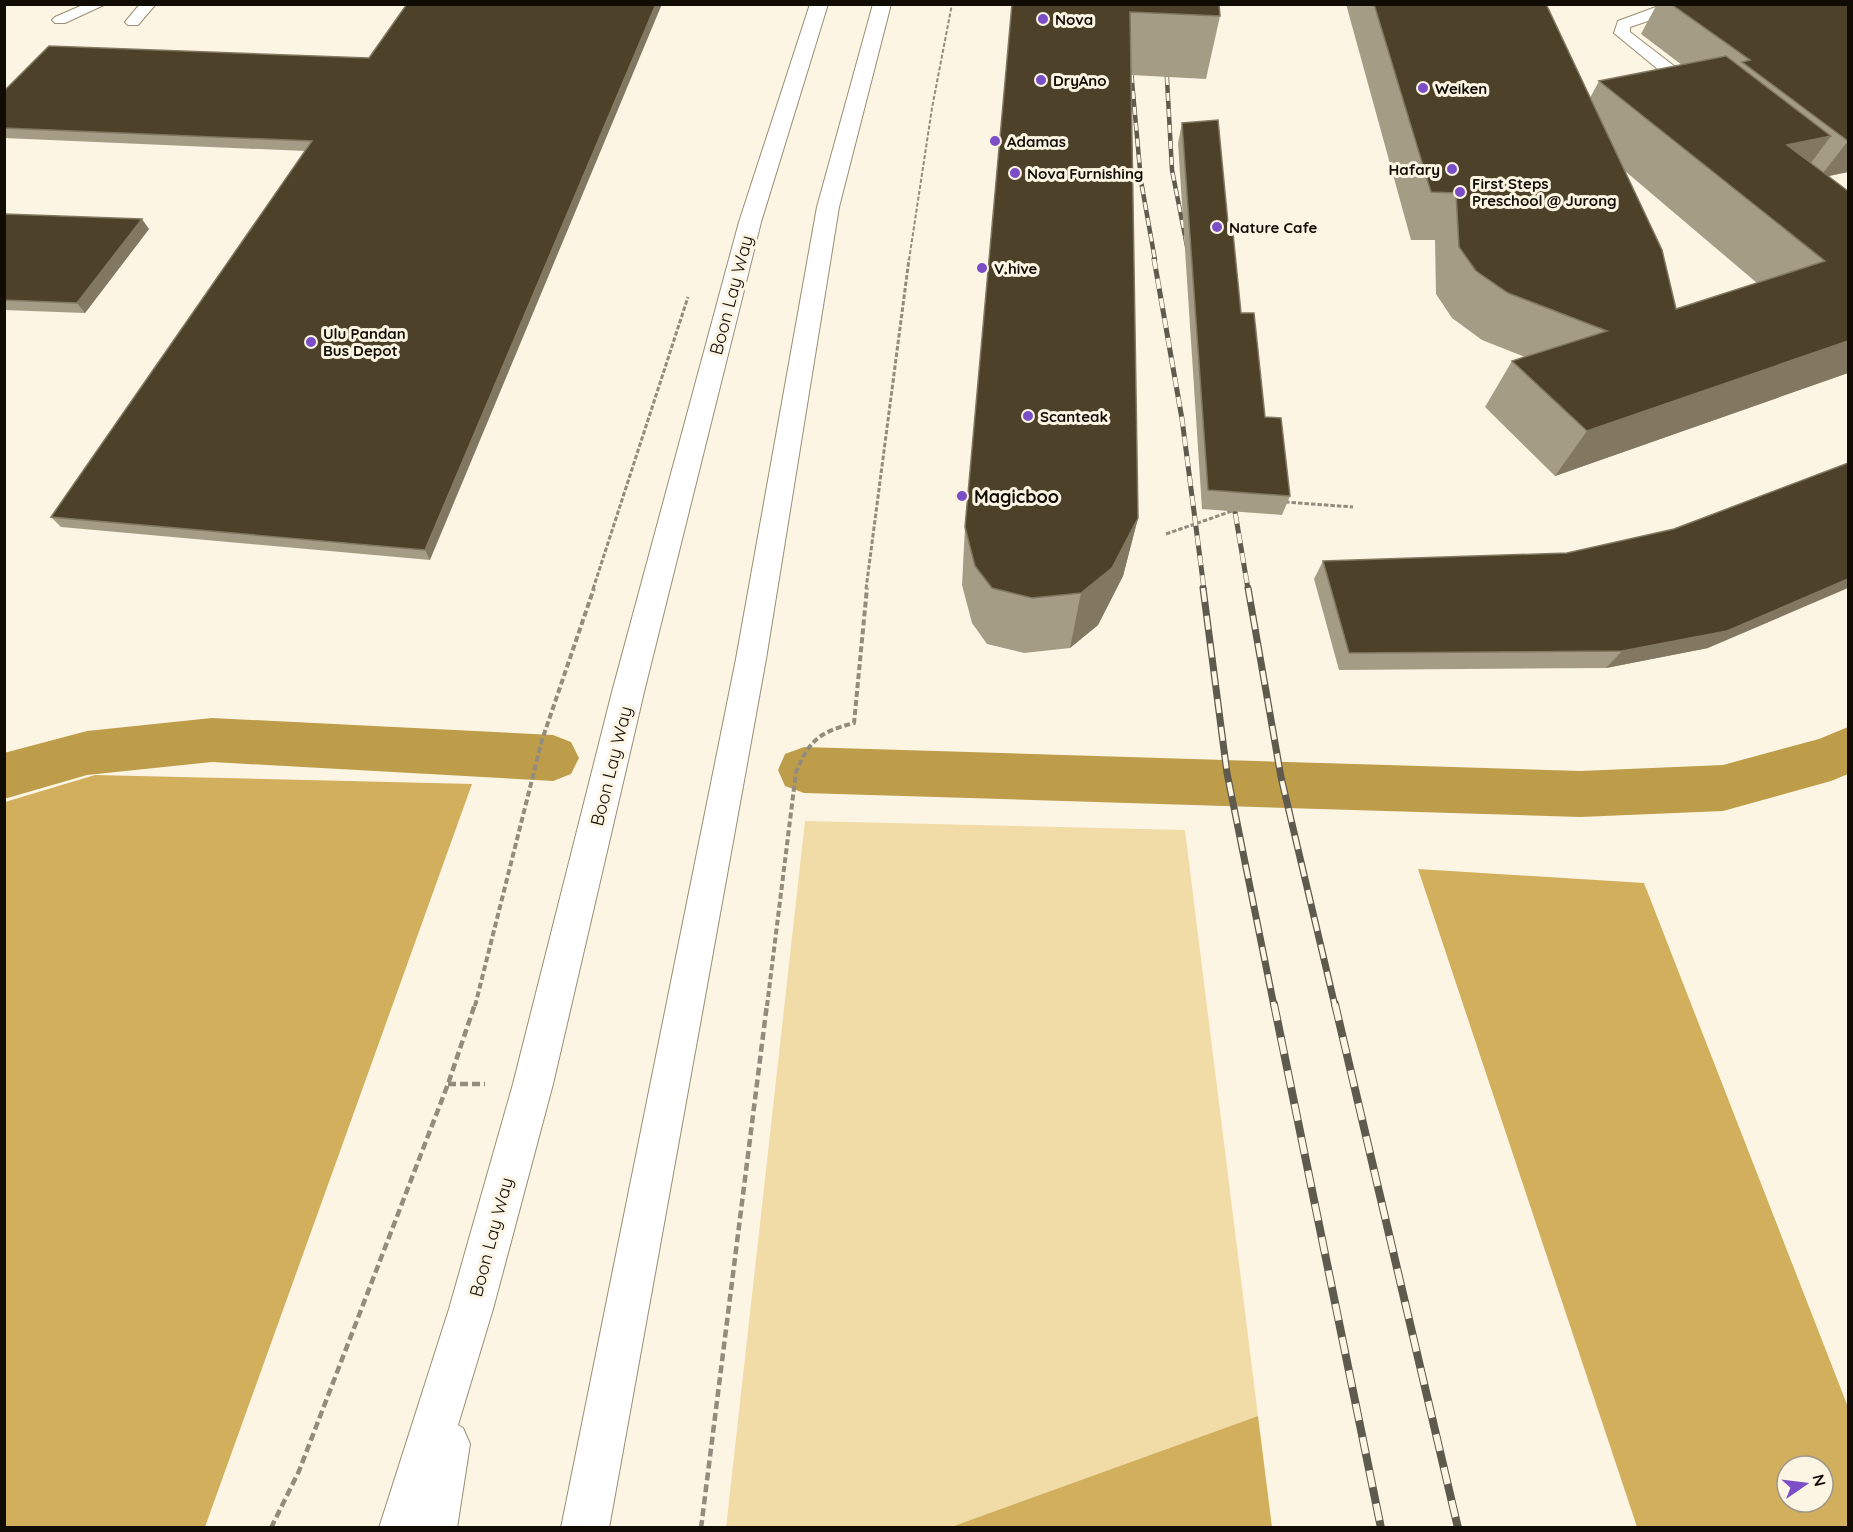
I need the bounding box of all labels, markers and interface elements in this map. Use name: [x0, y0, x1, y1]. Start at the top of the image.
place label: Nova: [1055, 10, 1093, 29]
marker: Nova: [1036, 12, 1050, 26]
place label: DryAno: [1053, 71, 1107, 90]
marker: DryAno: [1034, 73, 1048, 87]
place label: Weiken: [1435, 79, 1487, 98]
marker: Weiken: [1416, 81, 1430, 95]
place label: Adamas: [1007, 132, 1066, 151]
marker: Adamas: [988, 134, 1002, 148]
place label: Hafary: [1389, 160, 1440, 179]
marker: Hafary: [1445, 162, 1459, 176]
place label: Nova Furnishing: [1027, 164, 1143, 183]
marker: Nova Furnishing: [1008, 166, 1022, 180]
place label: First Steps Preschool @ Jurong: [1472, 174, 1617, 210]
marker: First Steps Preschool @ Jurong: [1453, 185, 1467, 199]
place label: Nature Cafe: [1229, 218, 1318, 237]
marker: Nature Cafe: [1210, 220, 1224, 234]
street label: Boon Lay Way: [704, 233, 758, 357]
place label: V.hive: [994, 259, 1038, 278]
marker: V.hive: [975, 261, 989, 275]
place label: Ulu Pandan Bus Depot: [323, 324, 406, 360]
marker: Ulu Pandan Bus Depot: [304, 335, 318, 349]
place label: Scanteak: [1040, 407, 1108, 426]
marker: Scanteak: [1021, 409, 1035, 423]
place label: Magicboo: [974, 485, 1059, 508]
marker: Magicboo: [955, 489, 969, 503]
street label: Boon Lay Way: [585, 704, 637, 828]
street label: Boon Lay Way: [464, 1175, 518, 1299]
north arrow: [1775, 1454, 1835, 1514]
text: N: [1808, 1472, 1831, 1488]

